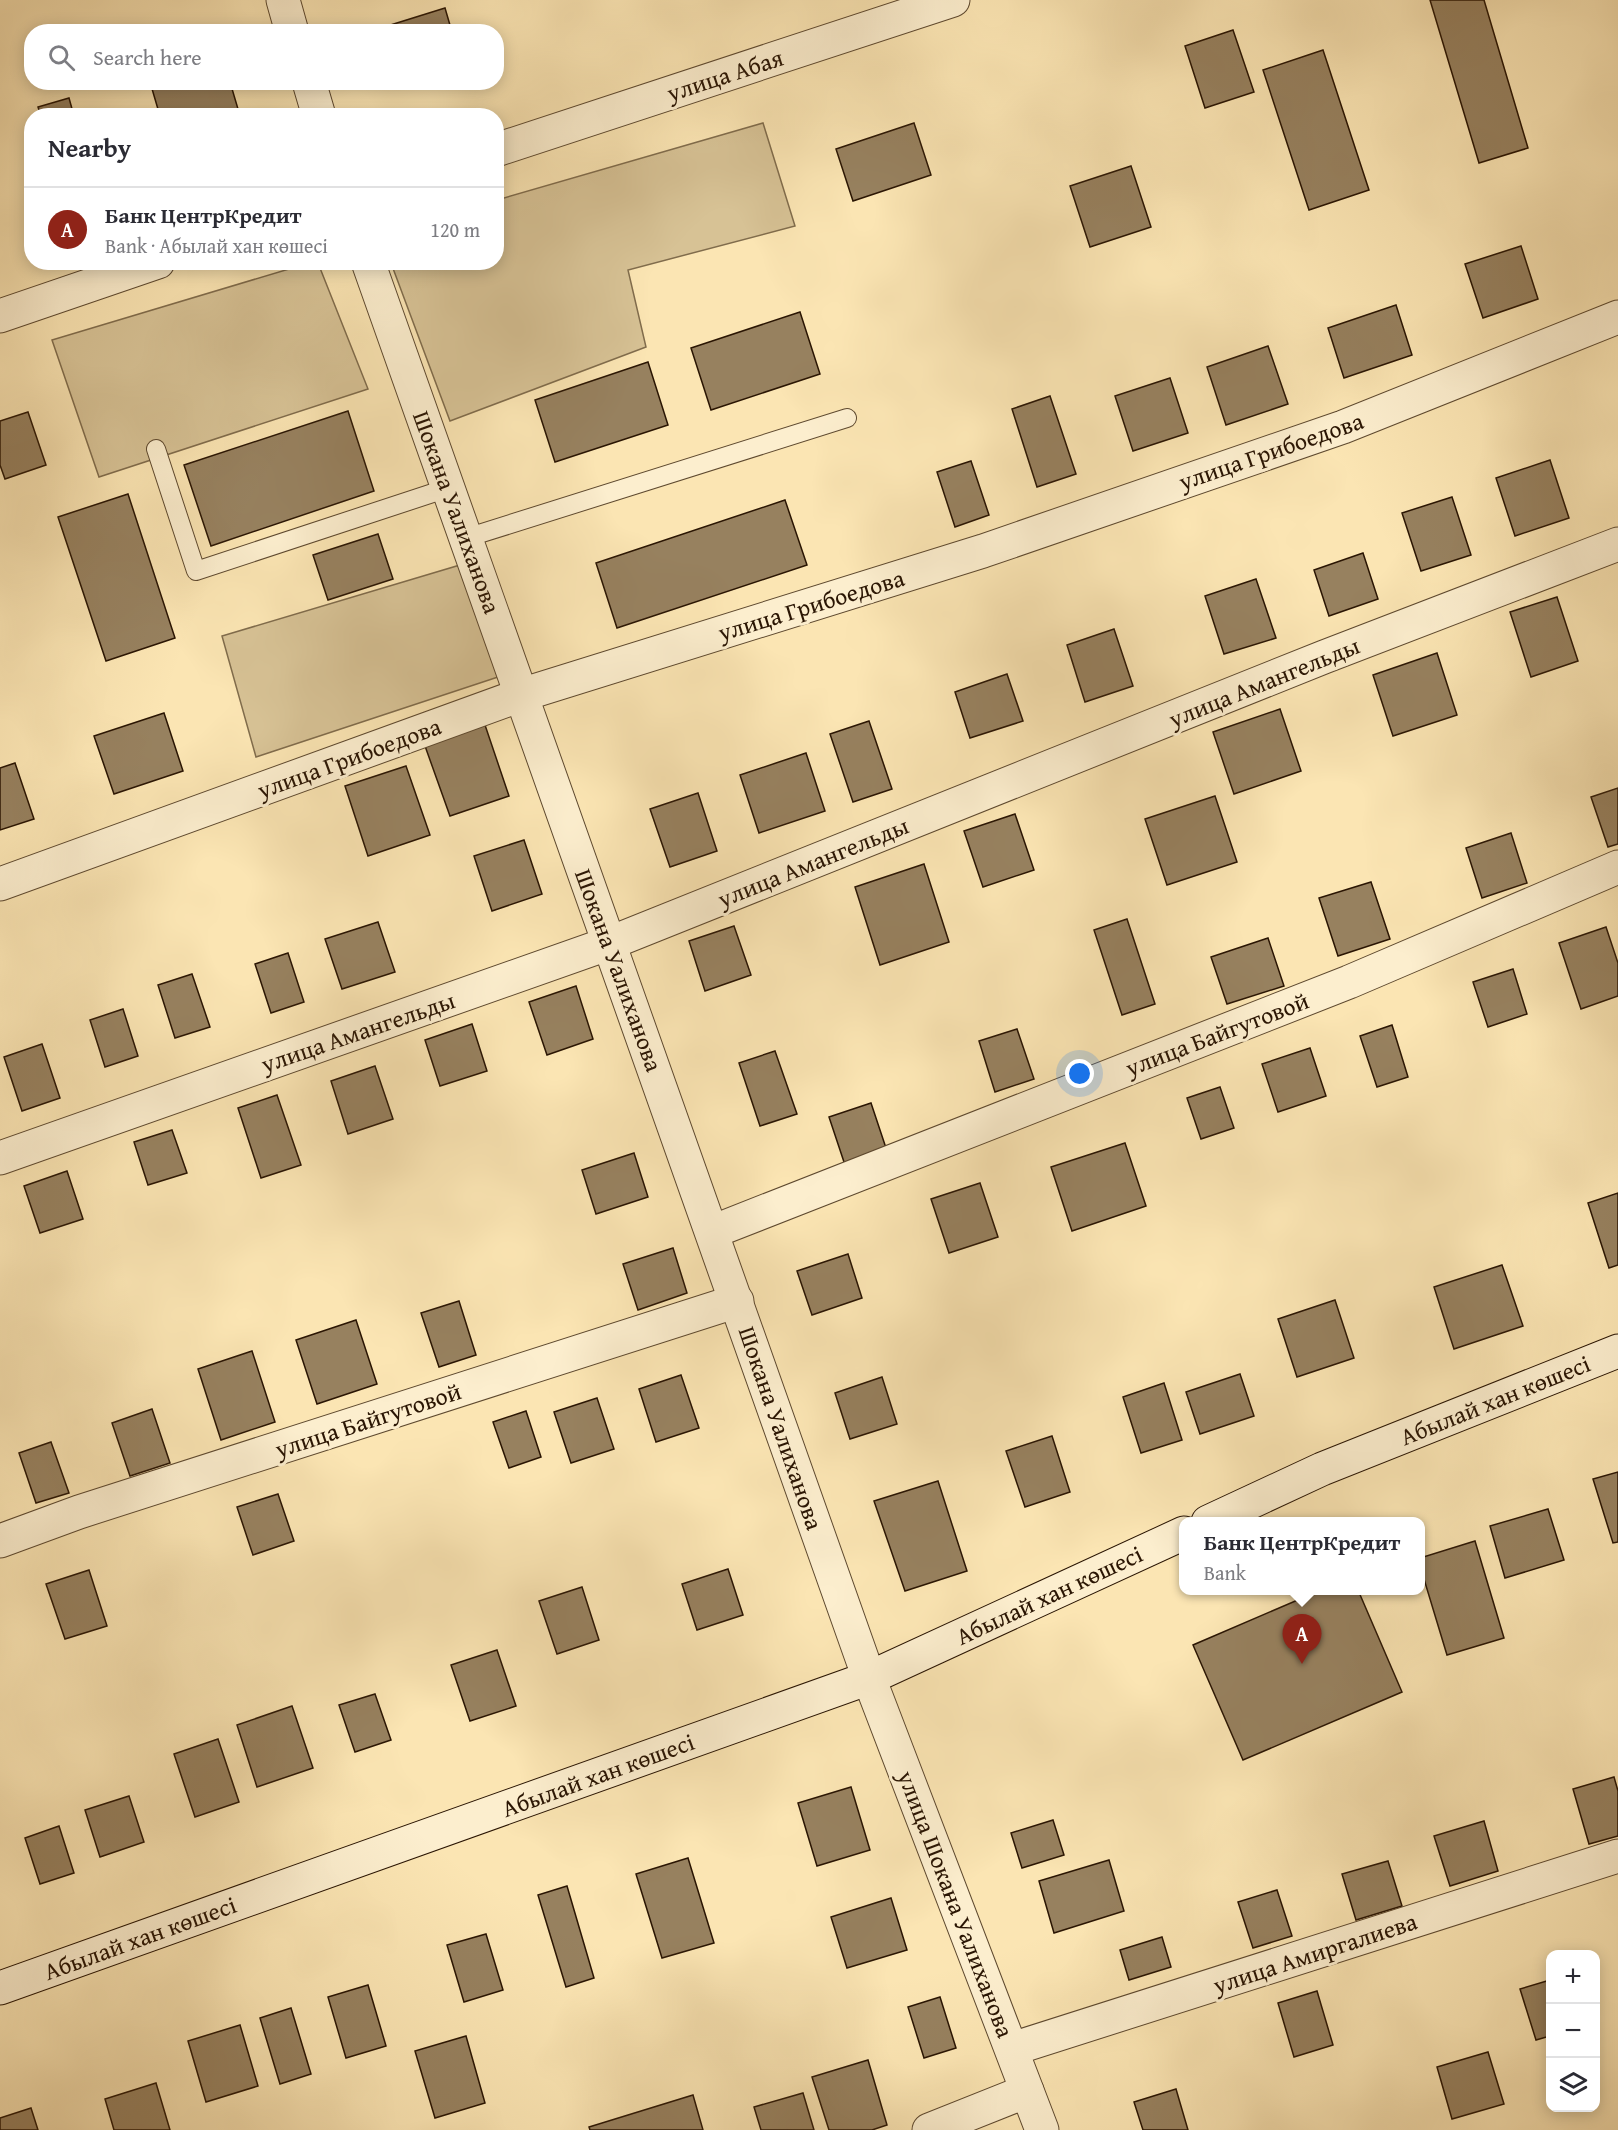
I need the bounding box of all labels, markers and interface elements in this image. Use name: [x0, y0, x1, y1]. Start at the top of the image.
search box: [24, 24, 504, 90]
street label: улица Абая: [661, 40, 788, 111]
icon: search: [45, 41, 78, 74]
text: Search here: [93, 41, 202, 73]
text: Nearby: [48, 128, 131, 167]
text: Банк ЦентрКредит: [105, 199, 302, 231]
text: A: [61, 215, 74, 244]
text: 120 m: [430, 215, 480, 244]
text: Bank · Абылай хан көшесі: [105, 231, 328, 260]
street label: улица Грибоедова: [1173, 403, 1369, 499]
street label: Шокана Уалиханова: [404, 406, 510, 619]
street label: улица Грибоедова: [713, 560, 909, 650]
street label: улица Амангельды: [1162, 628, 1365, 737]
street label: улица Грибоедова: [251, 708, 446, 808]
street label: улица Амангельды: [711, 808, 914, 917]
street label: Шокана Уалиханова: [566, 864, 672, 1077]
street label: улица Амангельды: [255, 982, 460, 1082]
street label: улица Байгутовой: [1119, 983, 1314, 1085]
your location: [1065, 1059, 1094, 1088]
street label: Шокана Уалиханова: [730, 1321, 832, 1535]
street label: Абылай хан көшесі: [1395, 1346, 1596, 1454]
street label: улица Байгутовой: [269, 1373, 466, 1467]
popup: [1179, 1517, 1425, 1595]
text: Банк ЦентрКредит: [1204, 1526, 1400, 1558]
street label: Абылай хан көшесі: [950, 1536, 1148, 1654]
text: Bank: [1204, 1558, 1246, 1587]
pin: A: [1282, 1614, 1322, 1664]
street label: Абылай хан көшесі: [497, 1724, 699, 1826]
street label: улица Шокана Уалиханова: [889, 1764, 1023, 2043]
street label: Абылай хан көшесі: [39, 1887, 241, 1989]
street label: улица Амиргалиева: [1208, 1903, 1422, 2003]
map controls: [1546, 1950, 1600, 2112]
button: +: [1546, 1950, 1600, 2004]
button: −: [1546, 2004, 1600, 2058]
button: layers: [1546, 2058, 1600, 2112]

